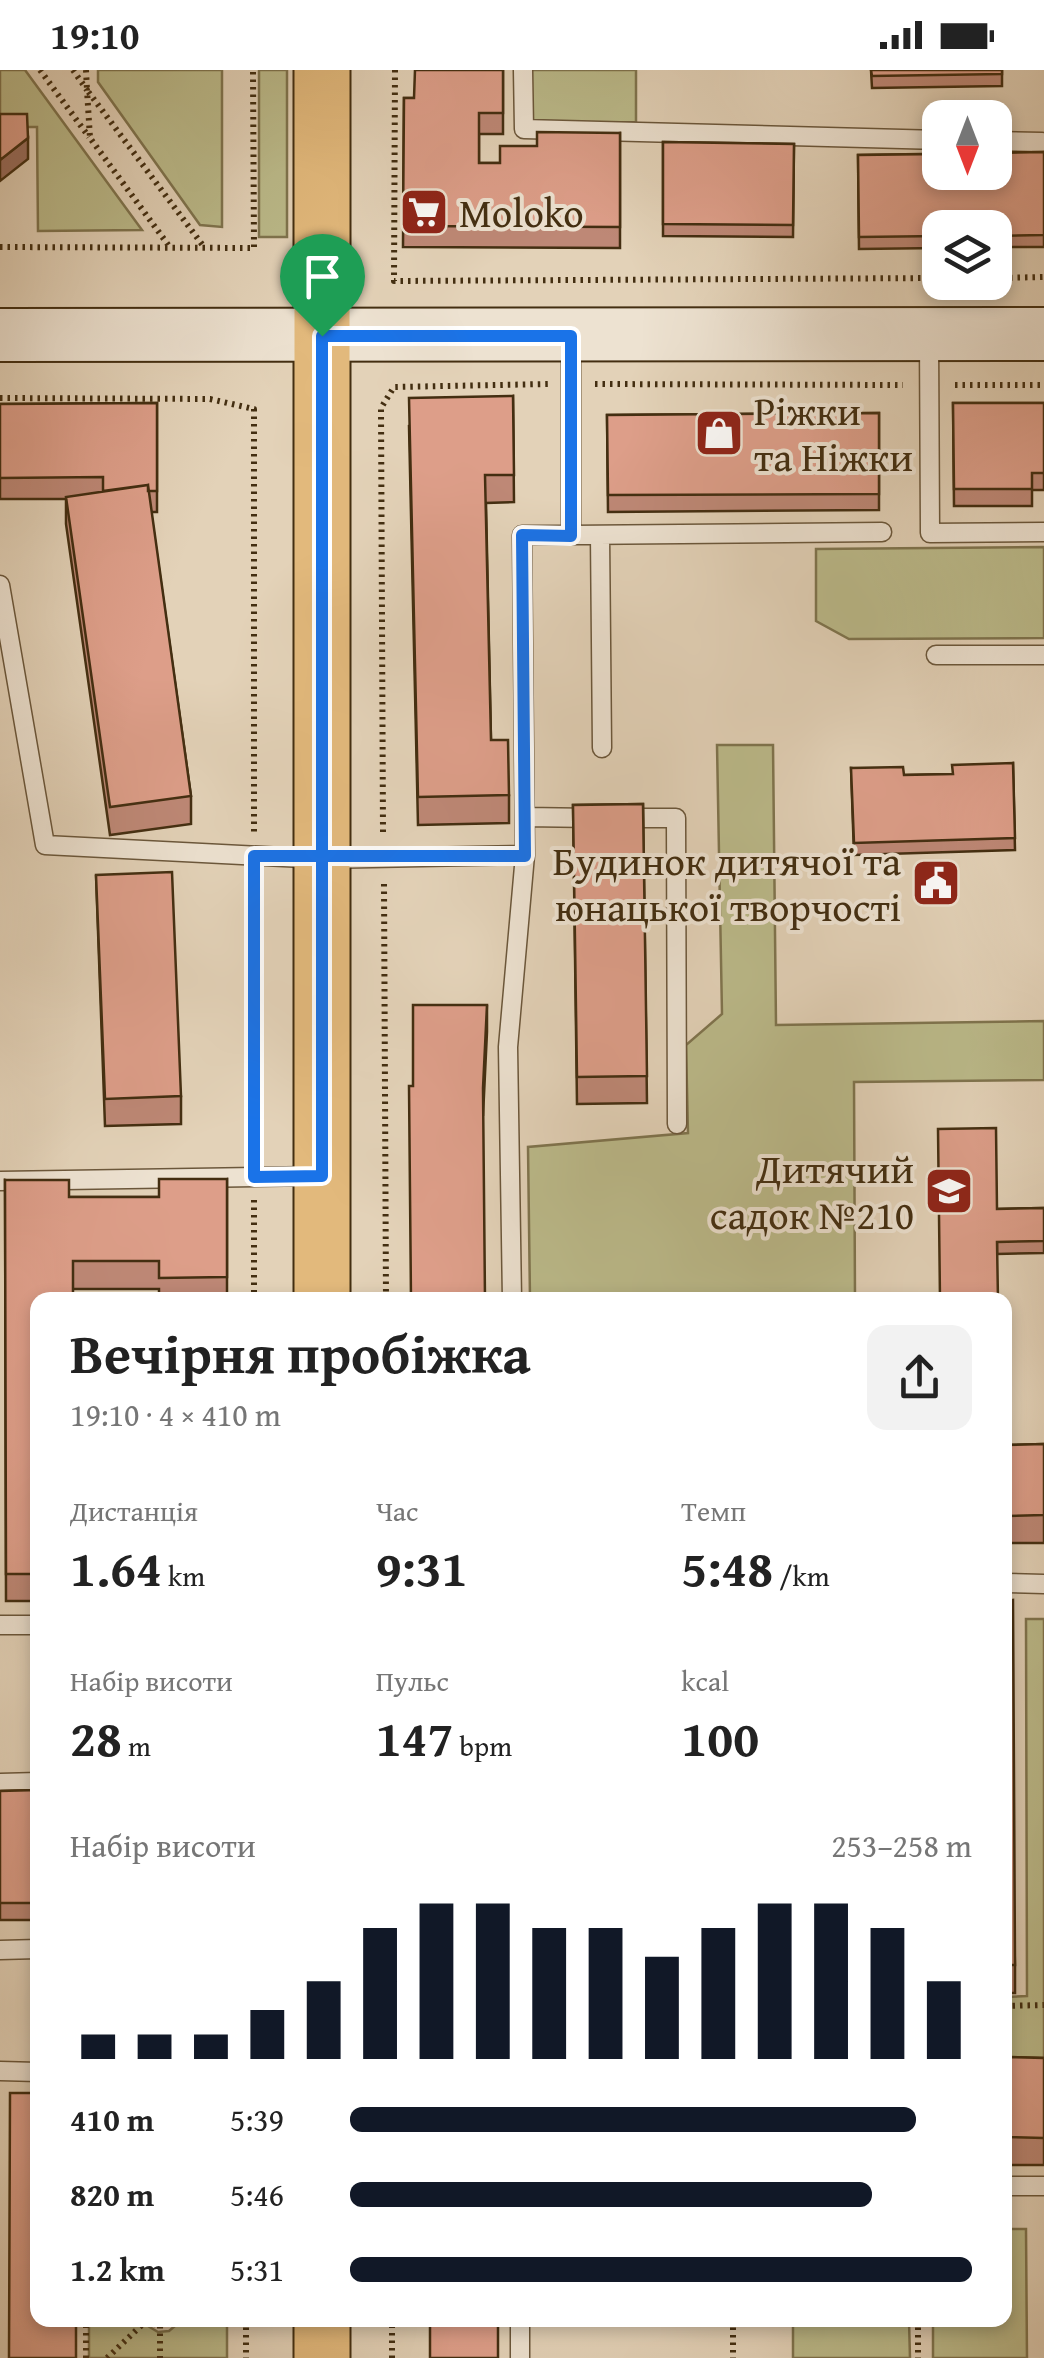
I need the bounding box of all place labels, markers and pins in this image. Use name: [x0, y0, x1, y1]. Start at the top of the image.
place label: Moloko: [459, 183, 584, 242]
supermarket icon: Moloko: [398, 186, 450, 238]
pin: [280, 234, 365, 337]
place label: Ріжки та Ніжки: [754, 381, 913, 486]
shop icon: Ріжки та Ніжки: [693, 407, 745, 459]
place label: Будинок дитячої та юнацької творчості: [553, 831, 901, 936]
public building icon: Будинок дитячої та юнацької творчості: [910, 857, 962, 909]
place label: Дитячий садок №210: [710, 1139, 914, 1244]
school or university icon: Дитячий садок №210: [923, 1165, 975, 1217]

